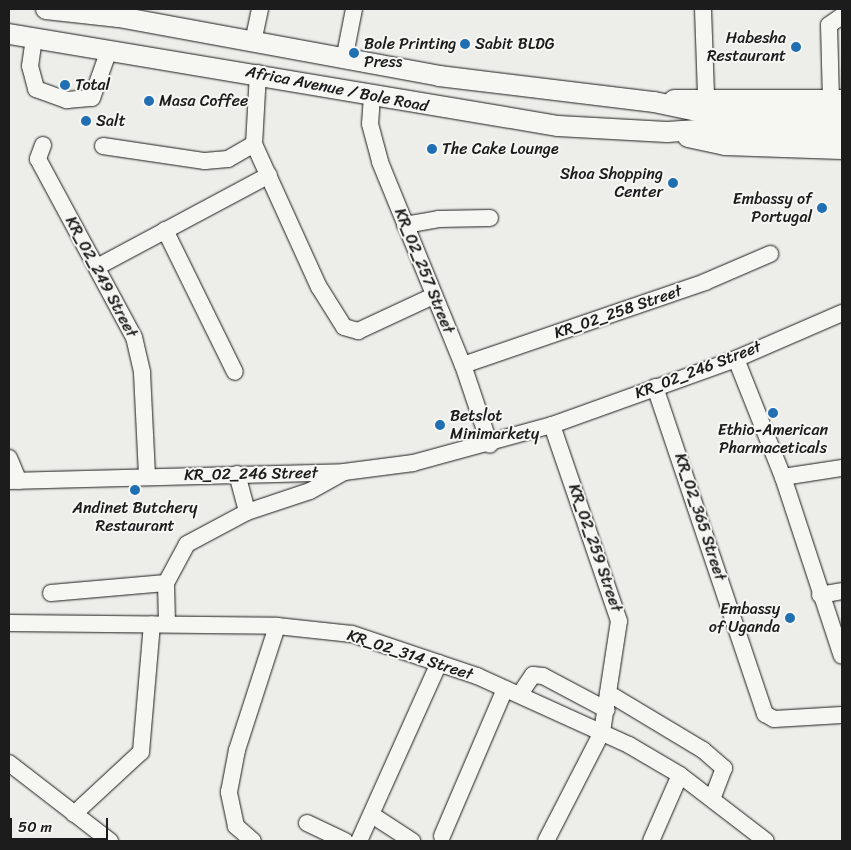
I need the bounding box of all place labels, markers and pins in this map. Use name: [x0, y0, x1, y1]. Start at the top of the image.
place label: Habesha Restaurant: [707, 28, 786, 66]
place label: Bole Printing Press: [364, 34, 456, 72]
place label: Sabit BLDG: [475, 34, 554, 54]
marker: Sabit BLDG: [459, 38, 471, 50]
marker: Habesha Restaurant: [790, 41, 802, 53]
marker: Bole Printing Press: [348, 47, 360, 59]
place label: Total: [75, 75, 110, 95]
marker: Total: [59, 79, 71, 91]
place label: Masa Coffee: [159, 91, 248, 111]
marker: Masa Coffee: [143, 95, 155, 107]
place label: Salt: [96, 111, 126, 131]
marker: Salt: [80, 115, 92, 127]
place label: The Cake Lounge: [442, 139, 559, 159]
marker: The Cake Lounge: [426, 143, 438, 155]
place label: Shoa Shopping Center: [560, 164, 663, 202]
marker: Shoa Shopping Center: [667, 177, 679, 189]
place label: Embassy of Portugal: [733, 189, 812, 227]
marker: Embassy of Portugal: [816, 202, 828, 214]
place label: Betslot Minimarkety: [450, 406, 539, 444]
marker: Ethio-American Pharmaceticals: [767, 407, 779, 419]
marker: Betslot Minimarkety: [434, 419, 446, 431]
place label: Ethio-American Pharmaceticals: [718, 420, 828, 458]
marker: Andinet Butchery Restaurant: [129, 484, 141, 496]
place label: Andinet Butchery Restaurant: [72, 498, 198, 536]
place label: Embassy of Uganda: [709, 599, 780, 637]
marker: Embassy of Uganda: [784, 612, 796, 624]

